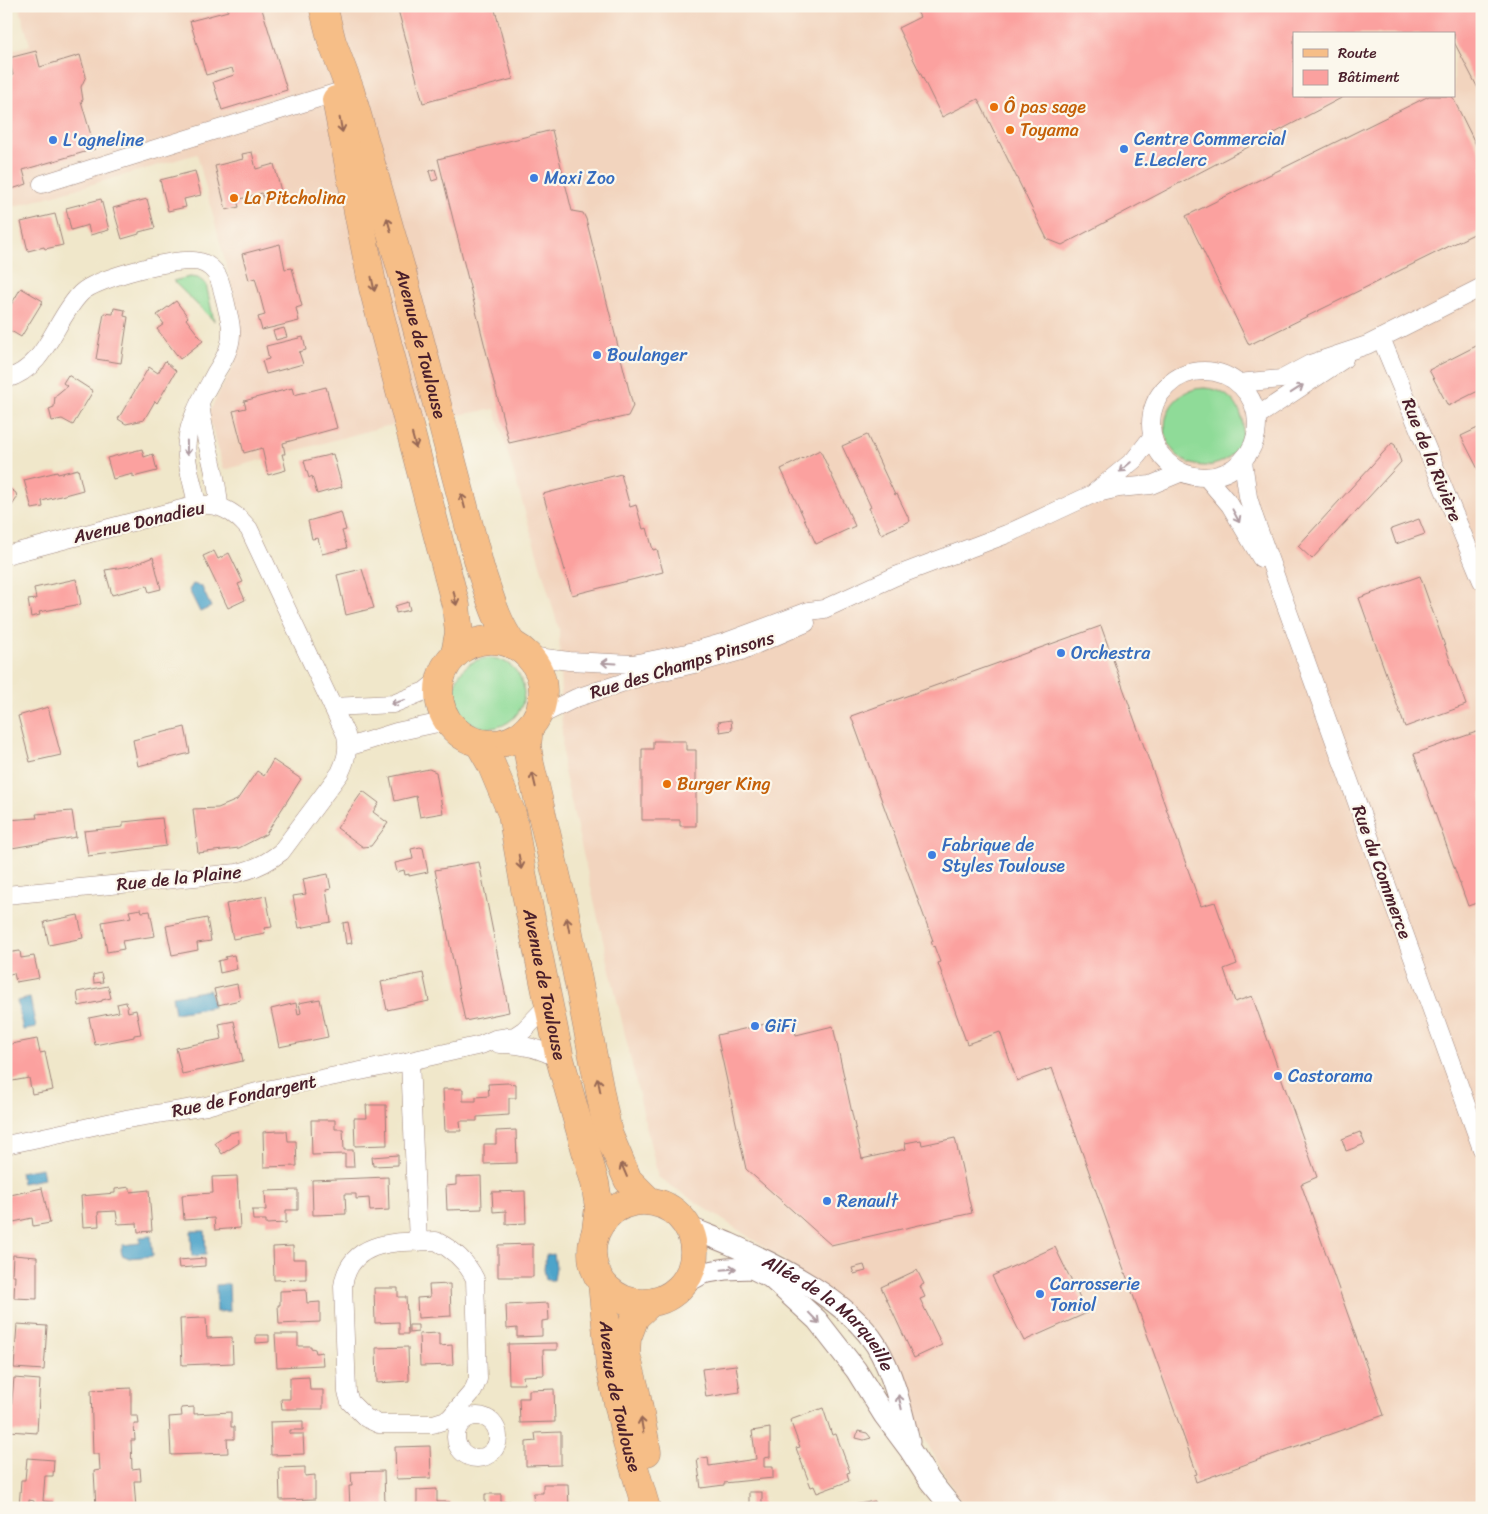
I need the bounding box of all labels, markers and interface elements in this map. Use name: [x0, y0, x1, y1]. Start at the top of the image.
legend: [1293, 32, 1456, 98]
text: Route: [1338, 40, 1377, 66]
text: Bâtiment: [1338, 64, 1400, 90]
place label: Ô pas sage: [1004, 91, 1086, 123]
marker: Ô pas sage: [988, 101, 1000, 113]
place label: Toyama: [1020, 114, 1079, 146]
one-way arrow: [337, 116, 347, 132]
place label: Centre Commercial E.Leclerc: [1134, 123, 1287, 176]
place label: L'agneline: [63, 124, 144, 156]
marker: Toyama: [1004, 124, 1016, 136]
marker: L'agneline: [47, 134, 59, 146]
marker: Centre Commercial E.Leclerc: [1118, 143, 1130, 155]
place label: Maxi Zoo: [544, 162, 615, 194]
marker: Maxi Zoo: [528, 172, 540, 184]
place label: La Pitcholina: [244, 182, 347, 214]
marker: La Pitcholina: [228, 192, 240, 204]
one-way arrow: [383, 218, 393, 234]
street label: Avenue de Toulouse: [386, 264, 456, 423]
one-way arrow: [369, 276, 378, 292]
place label: Boulanger: [607, 339, 688, 371]
marker: Boulanger: [591, 349, 603, 361]
one-way arrow: [1290, 384, 1304, 394]
street label: Rue de la Rivière: [1393, 393, 1471, 527]
one-way arrow: [410, 433, 419, 449]
one-way arrow: [182, 440, 192, 456]
one-way arrow: [1118, 462, 1131, 473]
street label: Avenue Donadieu: [69, 491, 208, 553]
one-way arrow: [457, 493, 467, 509]
one-way arrow: [1232, 508, 1241, 523]
one-way arrow: [451, 590, 460, 606]
street label: Rue des Champs Pinsons: [586, 621, 779, 708]
place label: Orchestra: [1071, 637, 1151, 669]
marker: Orchestra: [1055, 647, 1067, 659]
one-way arrow: [601, 658, 617, 667]
one-way arrow: [390, 698, 406, 708]
place label: Burger King: [677, 768, 771, 800]
one-way arrow: [529, 773, 538, 789]
marker: Burger King: [661, 778, 673, 790]
street label: Rue du Commerce: [1343, 800, 1421, 944]
place label: Fabrique de Styles Toulouse: [942, 829, 1065, 882]
marker: Fabrique de Styles Toulouse: [926, 849, 938, 861]
one-way arrow: [516, 854, 526, 870]
street label: Rue de la Plaine: [115, 856, 243, 900]
street label: Avenue de Toulouse: [513, 905, 576, 1063]
one-way arrow: [562, 918, 572, 934]
place label: GiFi: [765, 1010, 797, 1042]
marker: GiFi: [749, 1020, 761, 1032]
place label: Castorama: [1288, 1060, 1373, 1092]
street label: Rue de Fondargent: [169, 1065, 320, 1127]
marker: Castorama: [1272, 1070, 1284, 1082]
one-way arrow: [594, 1077, 603, 1093]
one-way arrow: [618, 1163, 628, 1178]
place label: Renault: [837, 1185, 899, 1217]
marker: Renault: [821, 1195, 833, 1207]
street label: Allée de la Marqueille: [756, 1245, 903, 1377]
one-way arrow: [721, 1265, 737, 1274]
place label: Carrosserie Toniol: [1050, 1268, 1140, 1321]
marker: Carrosserie Toniol: [1034, 1288, 1046, 1300]
one-way arrow: [808, 1312, 820, 1325]
street label: Avenue de Toulouse: [590, 1318, 651, 1476]
one-way arrow: [895, 1395, 904, 1411]
one-way arrow: [637, 1418, 647, 1434]

